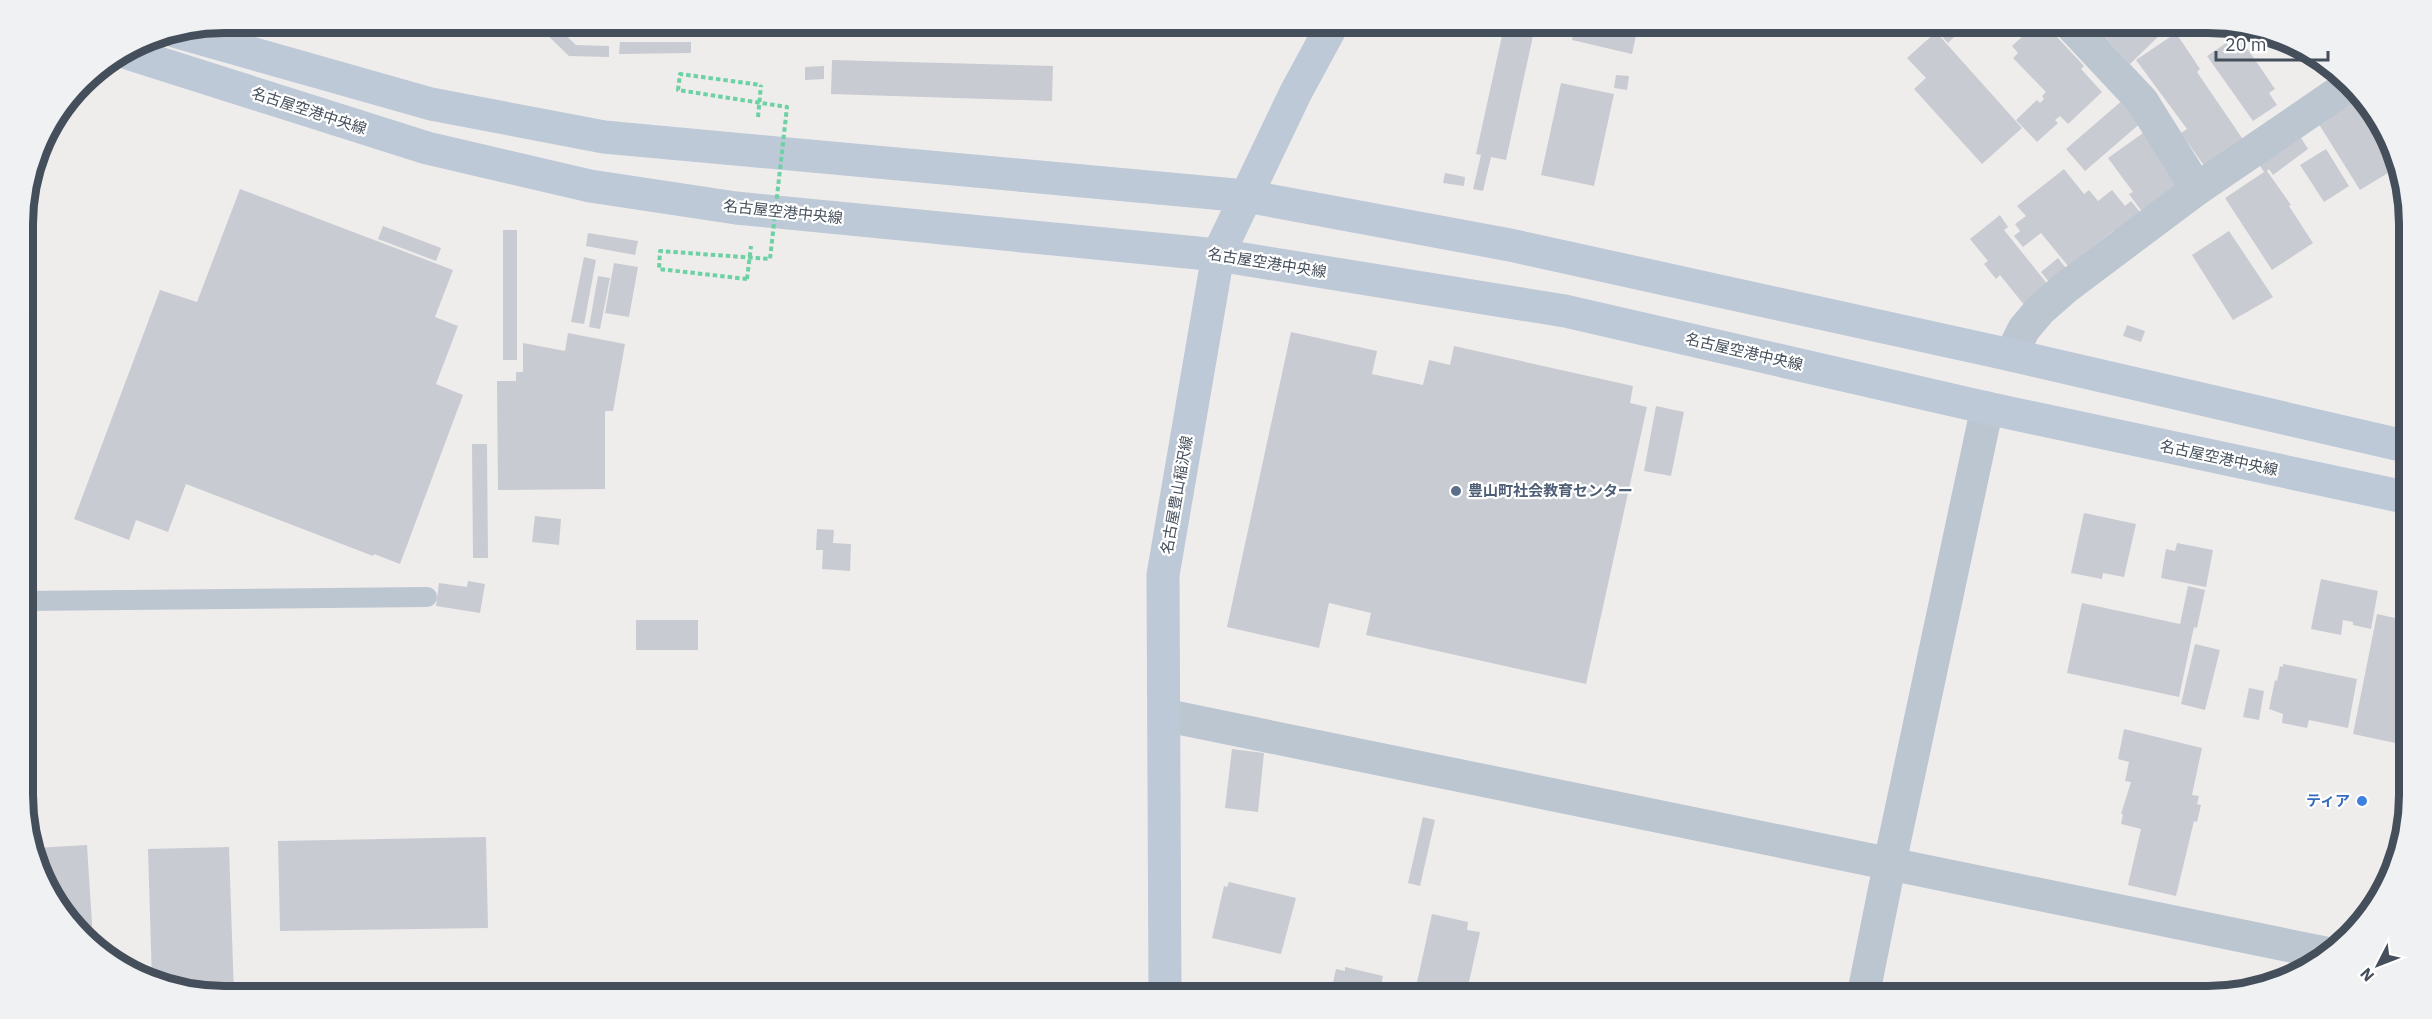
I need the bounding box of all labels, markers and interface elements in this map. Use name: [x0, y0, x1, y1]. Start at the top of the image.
scale bar: [2216, 24, 2328, 62]
text: 20 m: [2225, 33, 2267, 56]
street label: 名古屋空港中央線: [249, 83, 369, 138]
street label: 名古屋空港中央線: [722, 196, 844, 227]
street label: 名古屋空港中央線: [1206, 244, 1328, 281]
street label: 名古屋空港中央線: [1684, 329, 1805, 374]
street label: 名古屋豊山稲沢線: [1157, 434, 1196, 556]
street label: 名古屋空港中央線: [2158, 436, 2280, 479]
place label: 豊山町社会教育センター: [1468, 481, 1633, 500]
marker: 豊山町社会教育センター: [1449, 484, 1463, 498]
place label: ティア: [2306, 791, 2350, 810]
marker: ティア: [2355, 794, 2369, 808]
north arrow: [2348, 935, 2408, 995]
text: N: [2356, 964, 2378, 986]

